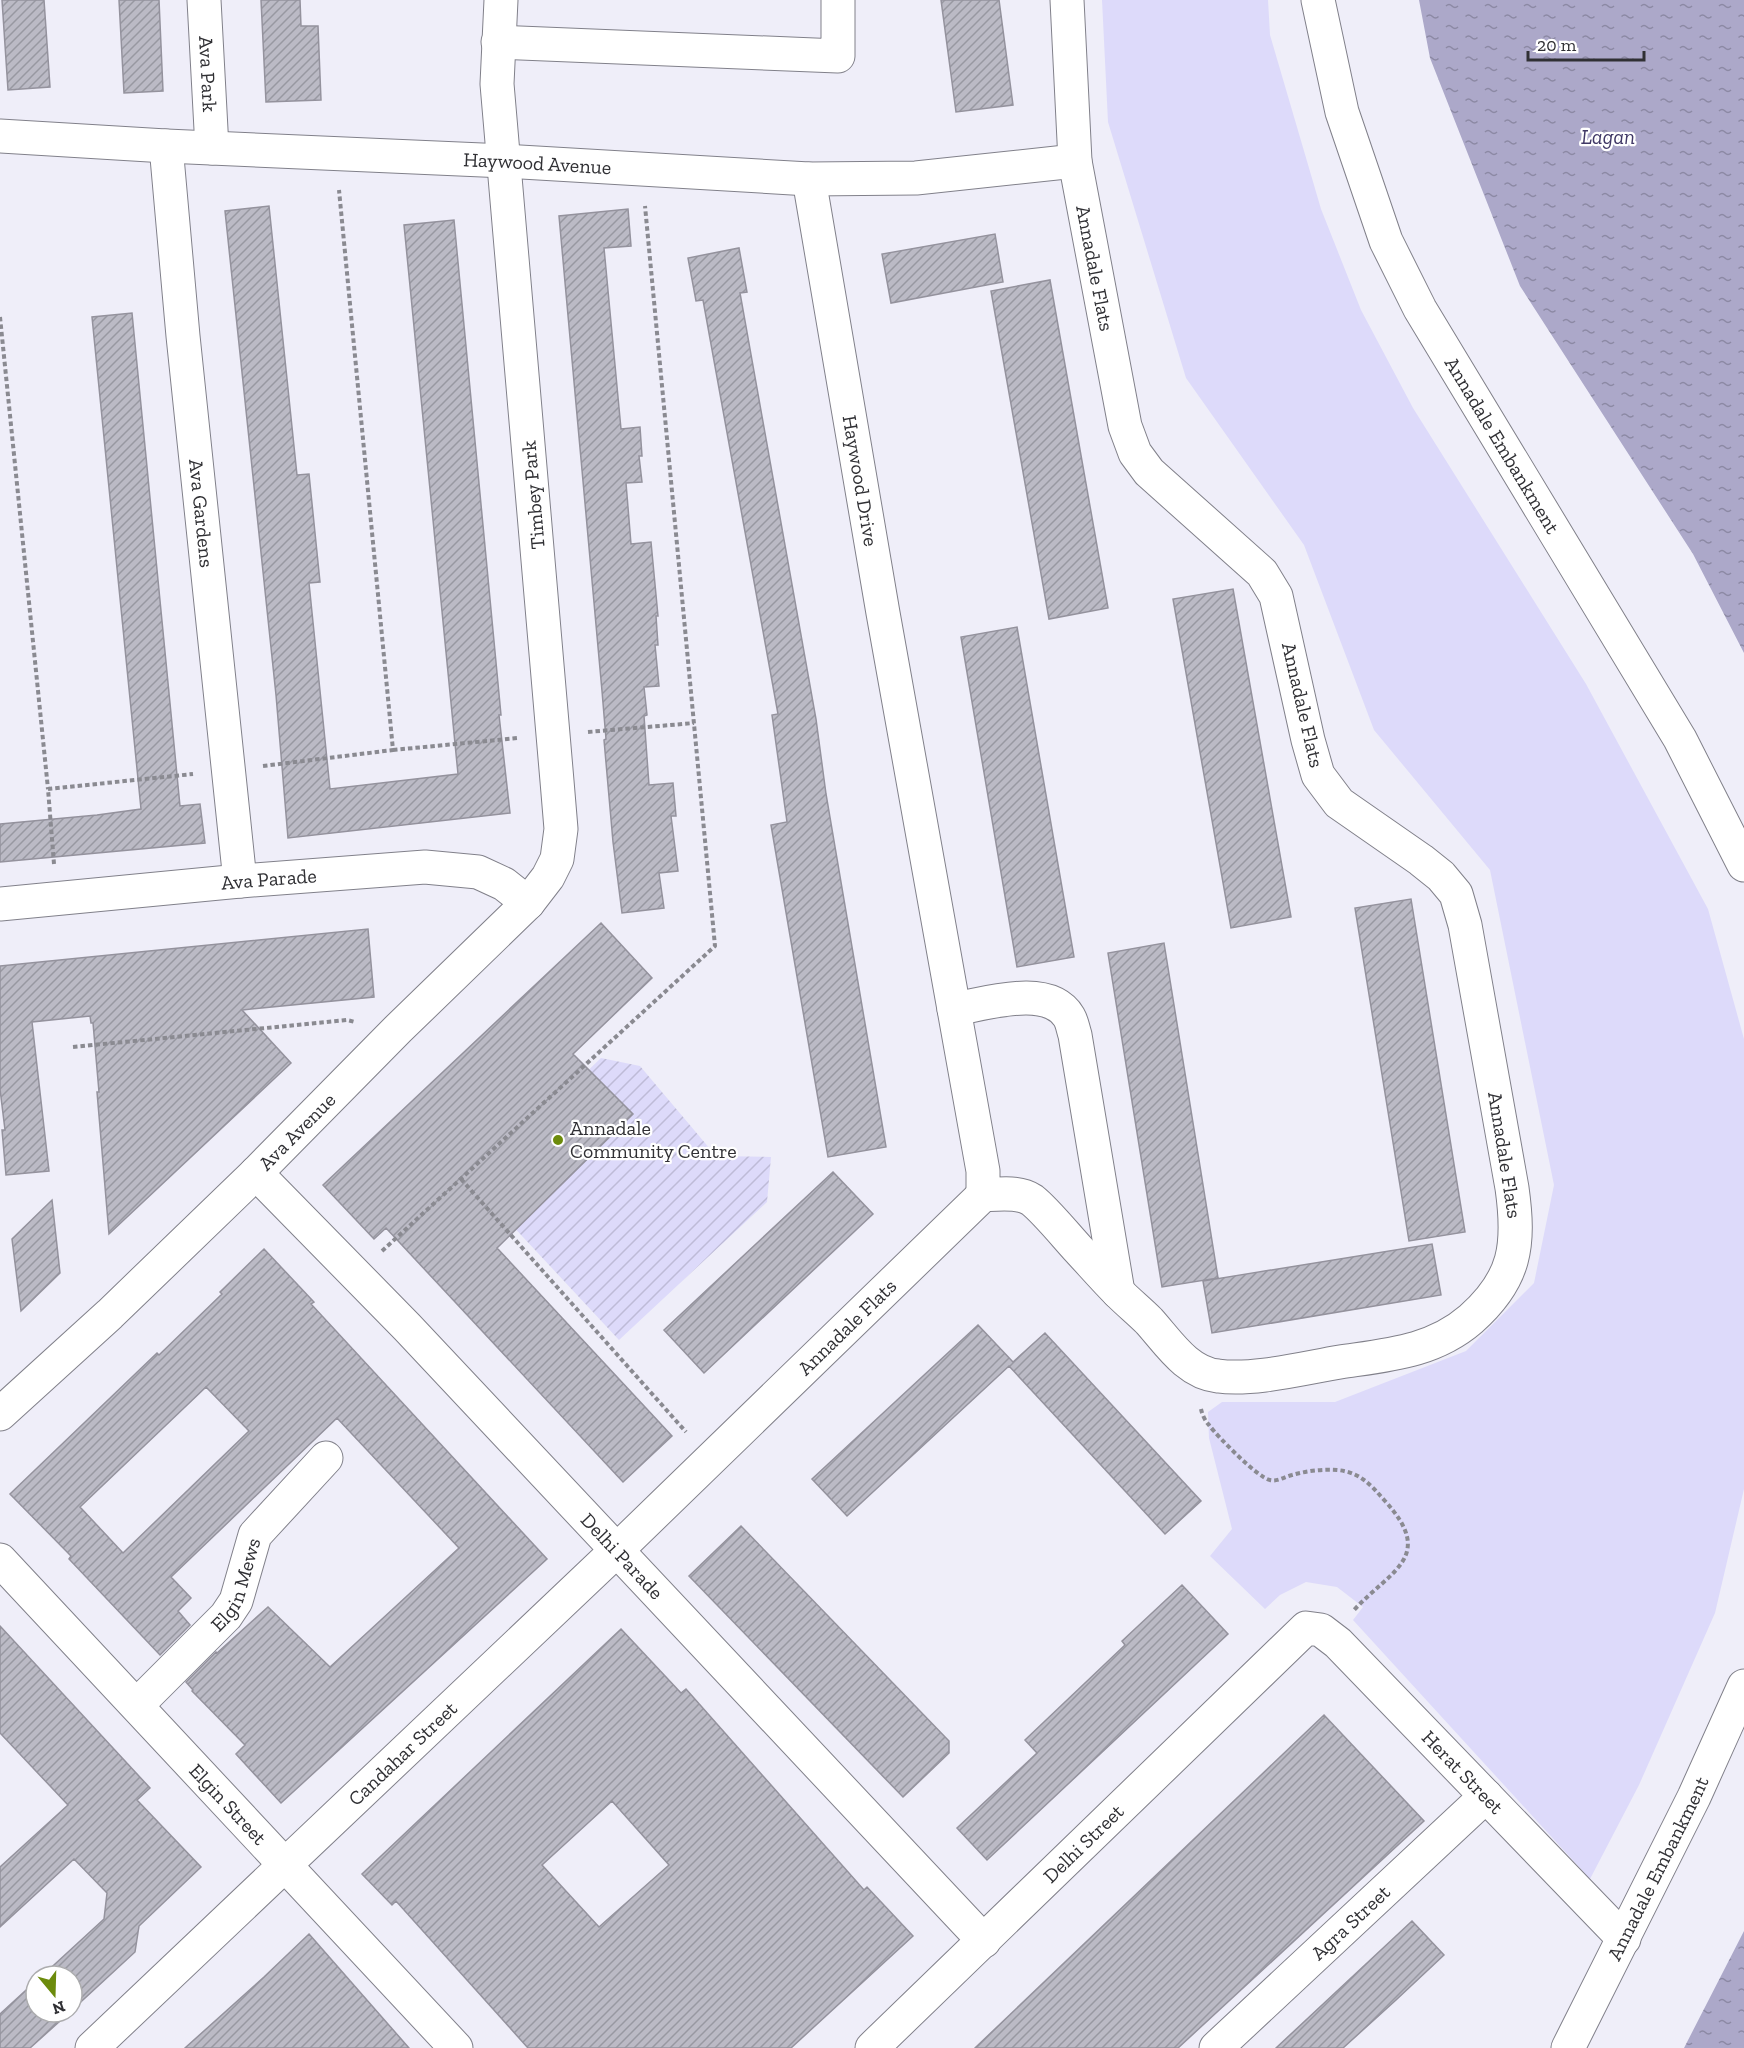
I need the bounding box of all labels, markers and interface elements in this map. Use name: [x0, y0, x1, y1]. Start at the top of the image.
scale bar: [1528, 24, 1644, 62]
text: 20 m: [1537, 34, 1577, 56]
street label: Ava Park: [194, 35, 222, 113]
water label: Lagan: [1581, 124, 1635, 149]
street label: Haywood Avenue: [463, 147, 612, 179]
street label: Annadale Flats: [1071, 203, 1119, 333]
street label: Annadale Embankment: [1440, 352, 1565, 538]
street label: Haywood Drive: [837, 413, 883, 548]
street label: Timbey Park: [516, 439, 550, 550]
street label: Ava Gardens: [184, 458, 219, 569]
street label: Annadale Flats: [1277, 640, 1329, 770]
street label: Ava Parade: [220, 863, 318, 895]
street label: Ava Avenue: [254, 1088, 340, 1175]
street label: Annadale Flats: [1483, 1090, 1527, 1220]
place label: Annadale Community Centre: [570, 1116, 737, 1163]
marker: Annadale Community Centre: [551, 1133, 565, 1147]
street label: Annadale Flats: [793, 1274, 901, 1380]
street label: Delhi Parade: [576, 1508, 669, 1604]
street label: Elgin Mews: [206, 1535, 266, 1636]
street label: Candahar Street: [343, 1696, 462, 1811]
street label: Herat Street: [1417, 1725, 1509, 1819]
street label: Elgin Street: [184, 1758, 272, 1850]
street label: Annadale Embankment: [1602, 1772, 1714, 1964]
street label: Delhi Street: [1038, 1799, 1129, 1888]
street label: Agra Street: [1306, 1880, 1395, 1965]
north arrow: [24, 1964, 84, 2024]
text: N: [50, 1997, 68, 2019]

